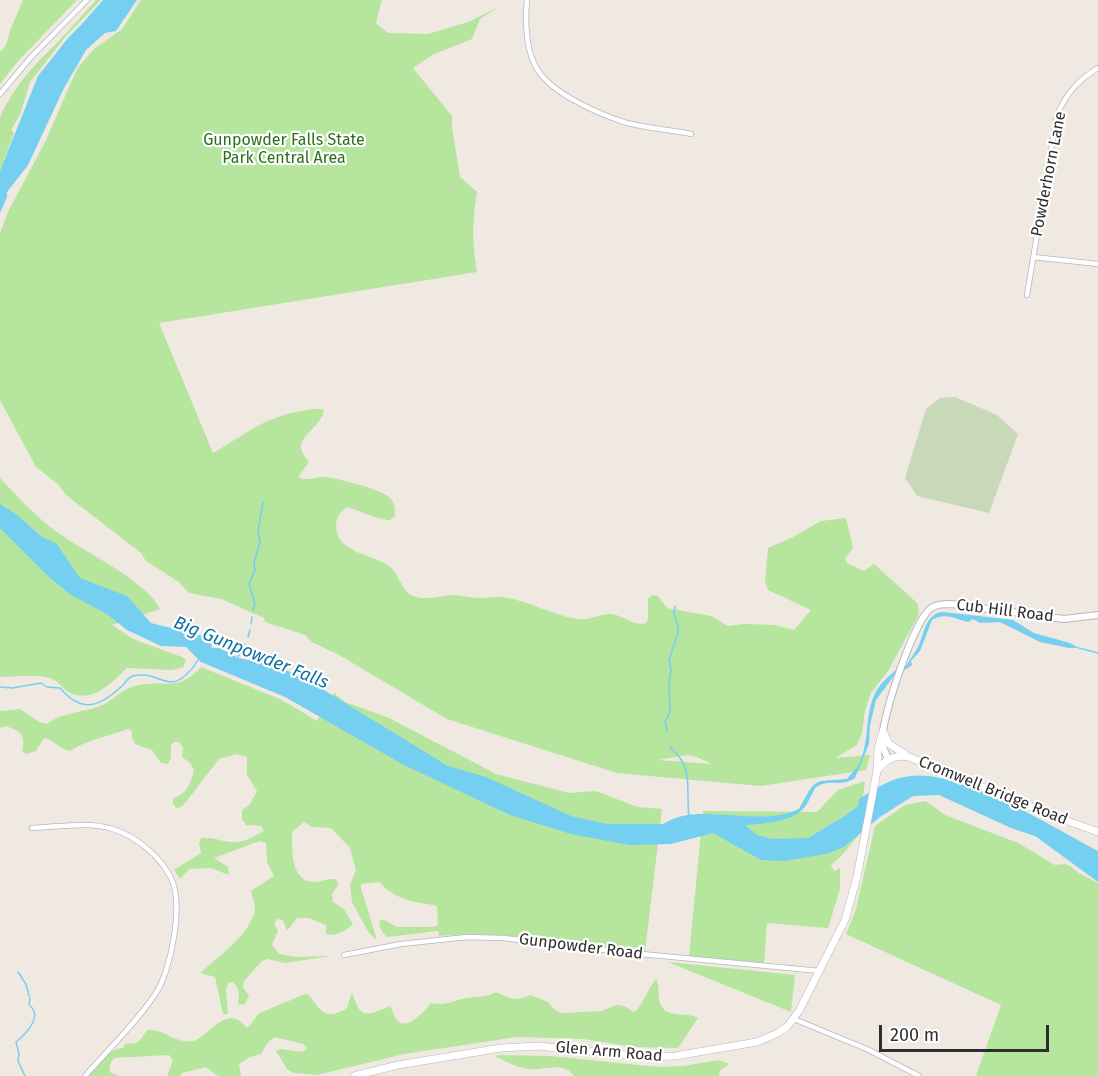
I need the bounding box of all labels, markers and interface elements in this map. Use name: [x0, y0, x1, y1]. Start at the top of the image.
street label: Powderhorn Lane: [1027, 110, 1071, 238]
park label: Gunpowder Falls State Park Central Area: [203, 131, 365, 169]
street label: Cub Hill Road: [955, 596, 1055, 626]
water label: Big Gunpowder Falls: [170, 612, 332, 694]
street label: Cromwell Bridge Road: [916, 752, 1070, 830]
street label: Gunpowder Road: [518, 930, 644, 964]
scale bar: [882, 1013, 1052, 1051]
text: 200 m: [890, 1024, 939, 1046]
street label: Glen Arm Road: [555, 1038, 663, 1066]

